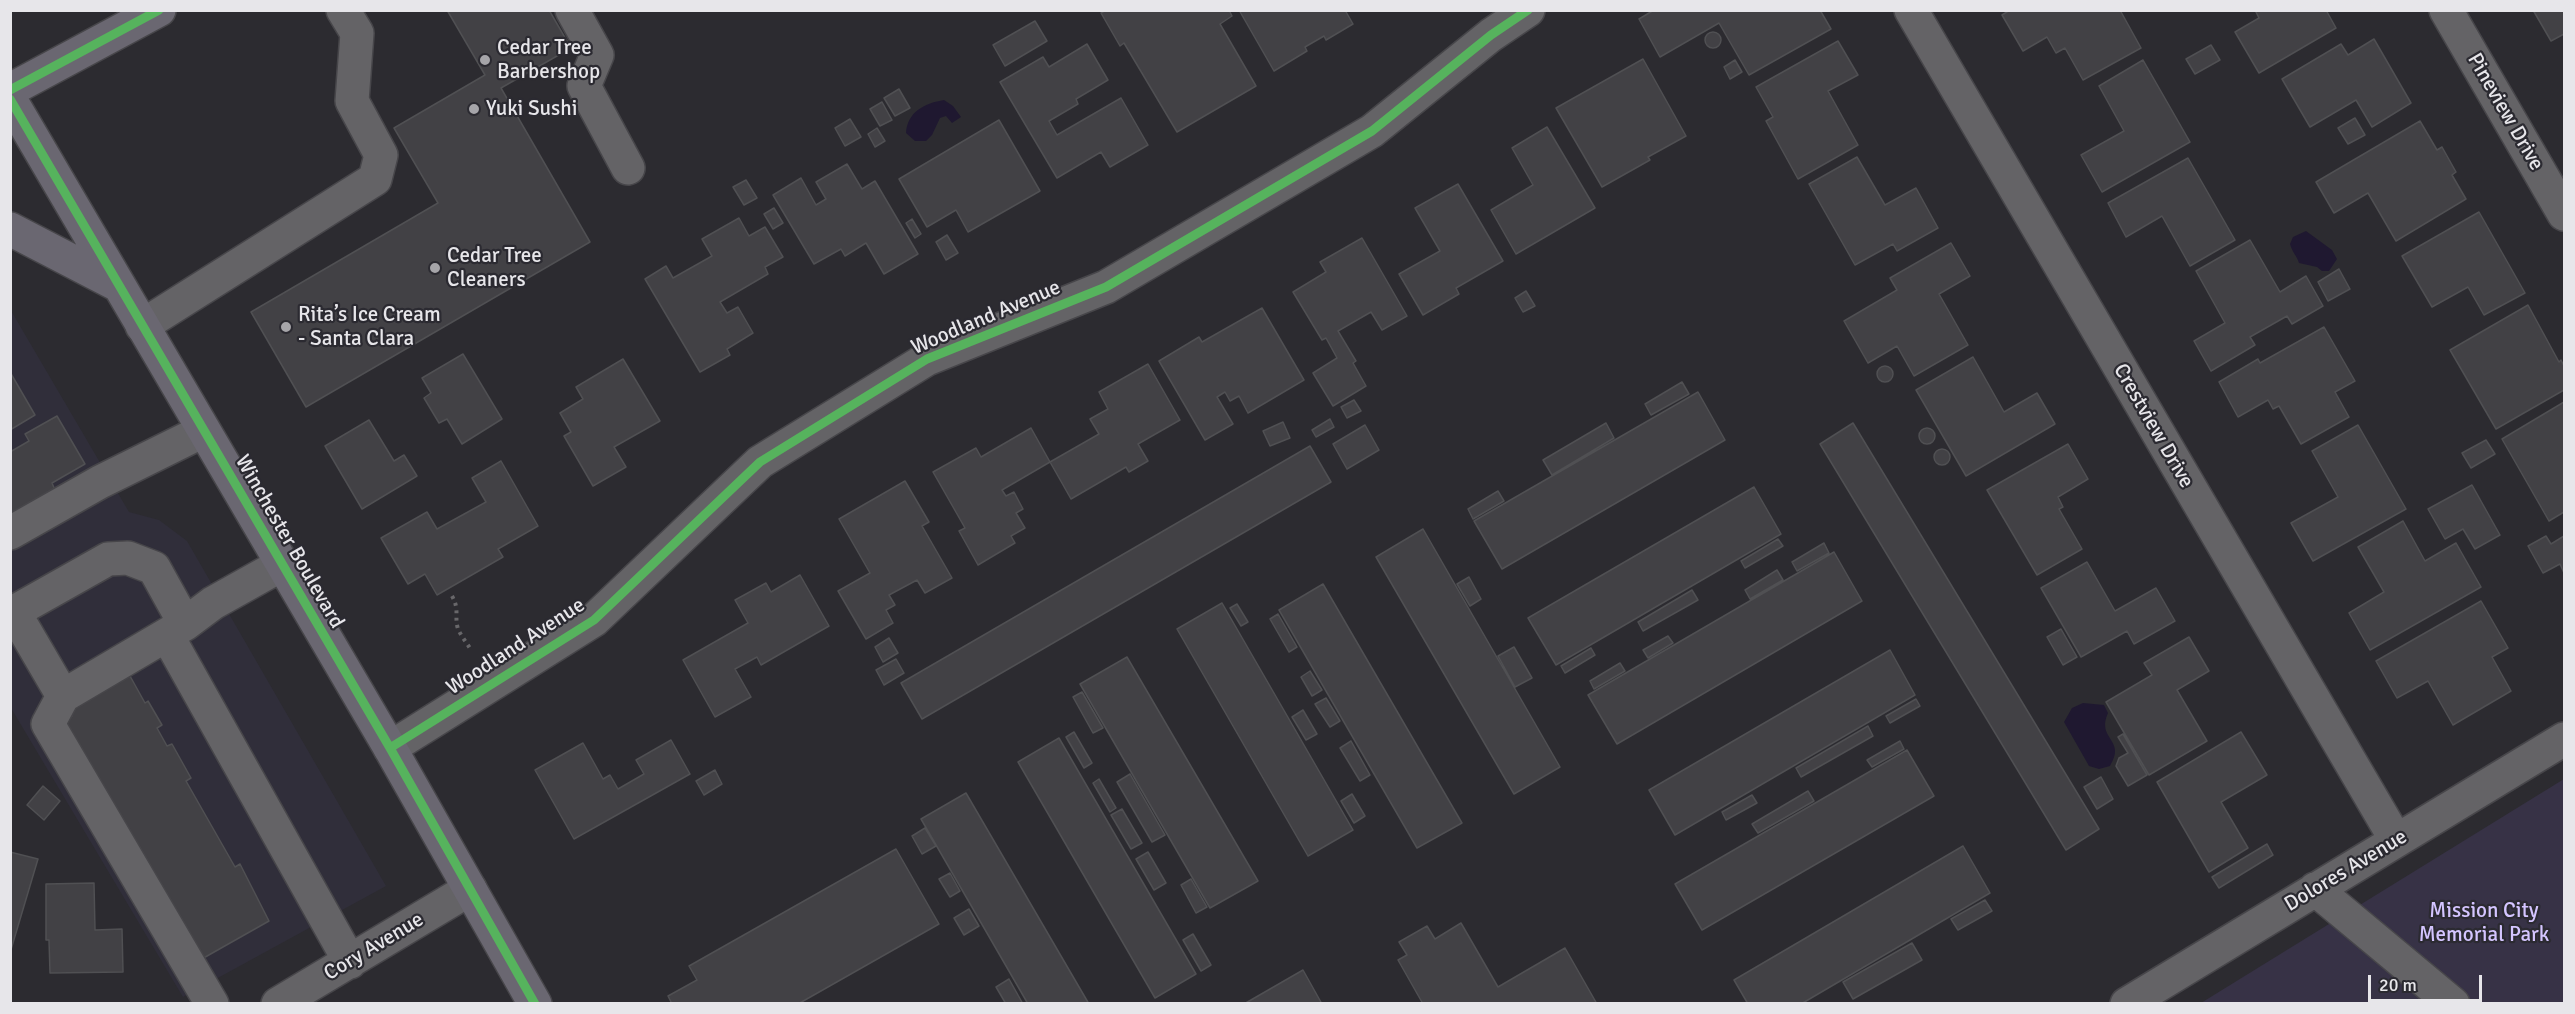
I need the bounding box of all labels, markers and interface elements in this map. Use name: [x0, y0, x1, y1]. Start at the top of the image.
place label: Cedar Tree Barbershop: [497, 35, 600, 85]
street label: Pineview Drive: [2461, 49, 2549, 175]
marker: Cedar Tree Barbershop: [478, 53, 492, 67]
place label: Yuki Sushi: [486, 96, 577, 122]
marker: Yuki Sushi: [467, 102, 481, 116]
place label: Cedar Tree Cleaners: [447, 243, 542, 293]
marker: Cedar Tree Cleaners: [428, 261, 442, 275]
street label: Woodland Avenue: [908, 275, 1064, 361]
place label: Rita’s Ice Cream - Santa Clara: [298, 302, 441, 352]
marker: Rita’s Ice Cream - Santa Clara: [279, 320, 293, 334]
street label: Crestview Drive: [2107, 359, 2199, 493]
street label: Winchester Boulevard: [229, 451, 349, 633]
street label: Woodland Avenue: [442, 593, 590, 701]
street label: Dolores Avenue: [2280, 824, 2412, 918]
park label: Mission City Memorial Park: [2419, 898, 2549, 948]
street label: Cory Avenue: [320, 907, 428, 987]
scale bar: [2371, 963, 2485, 1001]
text: 20 m: [2379, 974, 2417, 996]

